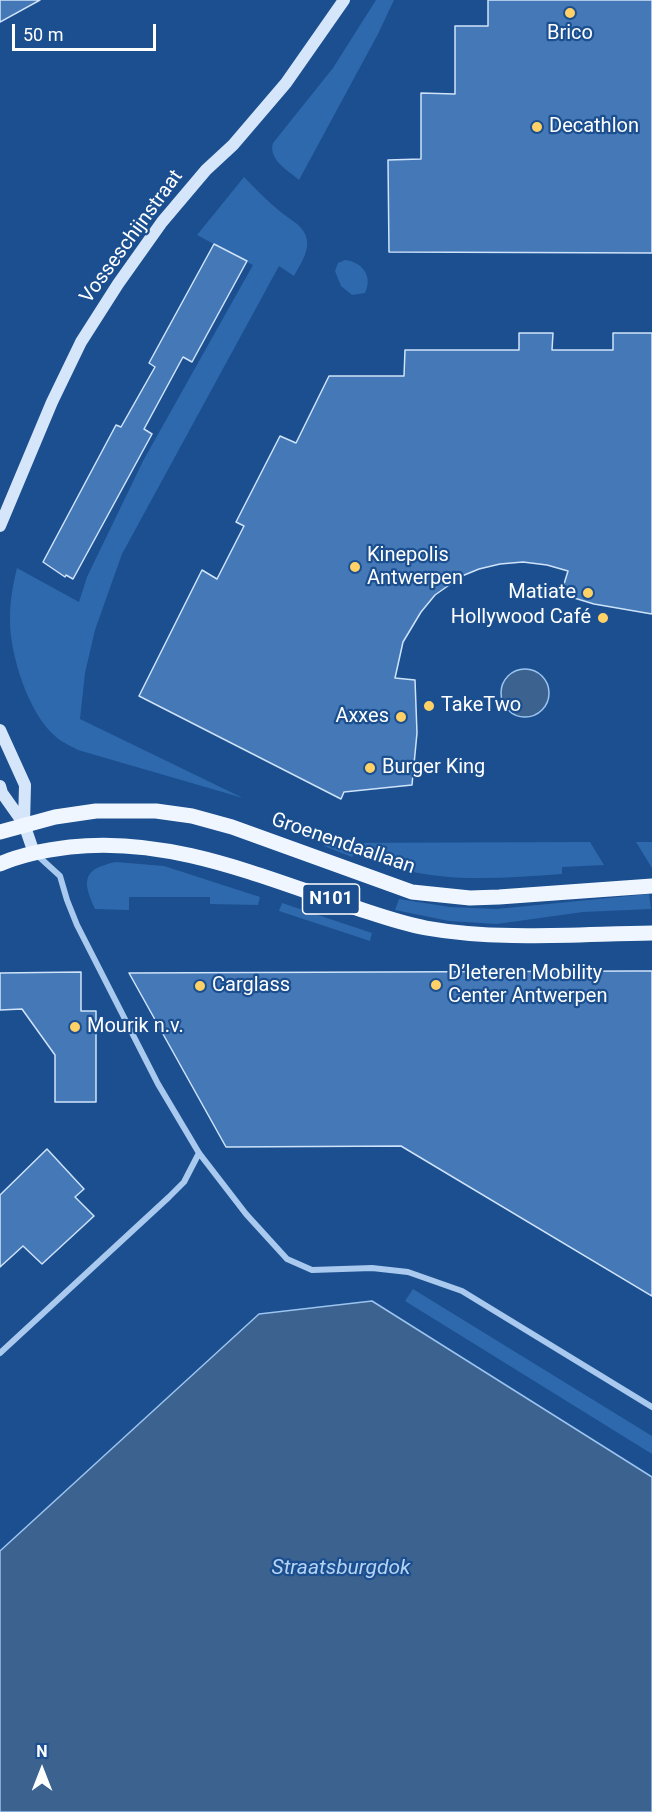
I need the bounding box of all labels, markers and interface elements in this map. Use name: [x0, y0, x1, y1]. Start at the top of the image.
marker: Brico: [563, 6, 577, 20]
scale bar: [15, 12, 159, 50]
place label: Brico: [547, 22, 593, 46]
text: 50 m: [23, 24, 63, 45]
place label: Decathlon: [549, 115, 639, 139]
marker: Decathlon: [530, 120, 544, 134]
street label: Vosseschijnstraat: [76, 166, 188, 308]
place label: Kinepolis Antwerpen: [367, 544, 463, 591]
marker: Kinepolis Antwerpen: [348, 560, 362, 574]
place label: Matiate: [508, 581, 576, 605]
marker: Matiate: [581, 586, 595, 600]
place label: Hollywood Café: [451, 606, 591, 630]
marker: Hollywood Café: [596, 611, 610, 625]
place label: TakeTwo: [441, 694, 521, 718]
marker: TakeTwo: [422, 699, 436, 713]
place label: Axxes: [335, 705, 389, 729]
marker: Axxes: [394, 710, 408, 724]
place label: Burger King: [382, 756, 485, 780]
marker: Burger King: [363, 761, 377, 775]
street label: Groenendaallaan: [268, 808, 418, 880]
road number: N101: [302, 884, 360, 914]
place label: D’Ieteren Mobility Center Antwerpen: [448, 962, 607, 1009]
place label: Carglass: [212, 974, 290, 998]
marker: D’Ieteren Mobility Center Antwerpen: [429, 978, 443, 992]
marker: Carglass: [193, 979, 207, 993]
place label: Mourik n.v.: [87, 1015, 184, 1039]
marker: Mourik n.v.: [68, 1020, 82, 1034]
water label: Straatsburgdok: [272, 1556, 410, 1582]
north arrow: [12, 1740, 72, 1800]
text: N: [36, 1742, 48, 1761]

